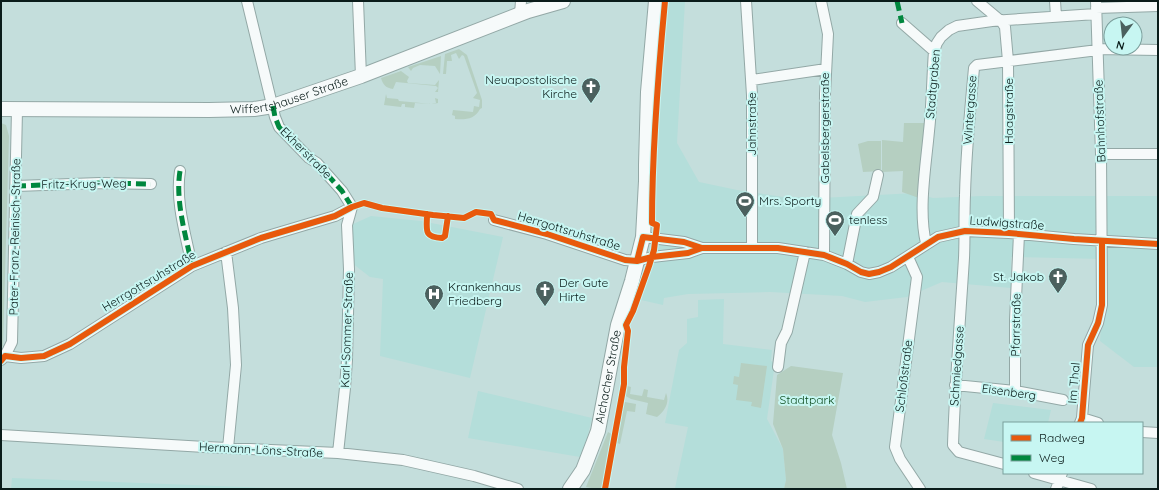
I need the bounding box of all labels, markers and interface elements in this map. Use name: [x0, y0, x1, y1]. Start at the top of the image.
north arrow: [1103, 16, 1143, 56]
text: N: [1115, 38, 1126, 53]
street label: Stadtgraben: [922, 49, 943, 119]
place label: Neuapostolische Kirche: [485, 72, 577, 101]
street label: Gabelsbergerstraße: [817, 72, 832, 183]
street label: Wiffertshauser Straße: [230, 73, 350, 117]
street label: Wintergasse: [960, 75, 979, 145]
church icon: Neuapostolische Kirche: [580, 76, 602, 104]
street label: Haagstraße: [1001, 78, 1016, 144]
street label: Bahnhofstraße: [1091, 79, 1108, 163]
street label: Jahnstraße: [744, 92, 759, 156]
street label: Ekherstraße: [277, 124, 335, 182]
street label: Pater-Franz-Reinisch-Straße: [6, 158, 23, 316]
street label: Fritz-Krug-Weg: [41, 175, 127, 192]
sports icon: Mrs. Sporty: [734, 190, 756, 218]
place label: Mrs. Sporty: [759, 193, 821, 208]
street label: Herrgottsruhstraße: [516, 208, 623, 253]
sports icon: tenless: [824, 209, 846, 237]
place label: tenless: [849, 212, 888, 227]
street label: Ludwigstraße: [969, 212, 1045, 233]
street label: Herrgottsruhstraße: [99, 247, 199, 314]
church icon: St. Jakob: [1047, 266, 1069, 294]
place label: St. Jakob: [993, 269, 1044, 284]
street label: Karl-Sommer-Straße: [337, 272, 356, 388]
place label: Der Gute Hirte: [559, 275, 609, 304]
place label: Krankenhaus Friedberg: [448, 279, 521, 308]
church icon: Der Gute Hirte: [534, 279, 556, 307]
hospital icon: Krankenhaus Friedberg: [423, 283, 445, 311]
street label: Pfarrstraße: [1007, 293, 1024, 357]
street label: Schmiedgasse: [946, 325, 967, 406]
street label: Aichacher Straße: [592, 328, 624, 425]
street label: Schloßstraße: [892, 339, 915, 413]
street label: Im Thal: [1064, 362, 1083, 404]
street label: Eisenberg: [981, 380, 1037, 403]
park label: Stadtpark: [779, 392, 835, 407]
legend: [1003, 422, 1143, 474]
text: Radweg: [1039, 430, 1085, 445]
street label: Hermann-Löns-Straße: [199, 439, 324, 460]
text: Weg: [1039, 450, 1065, 465]

